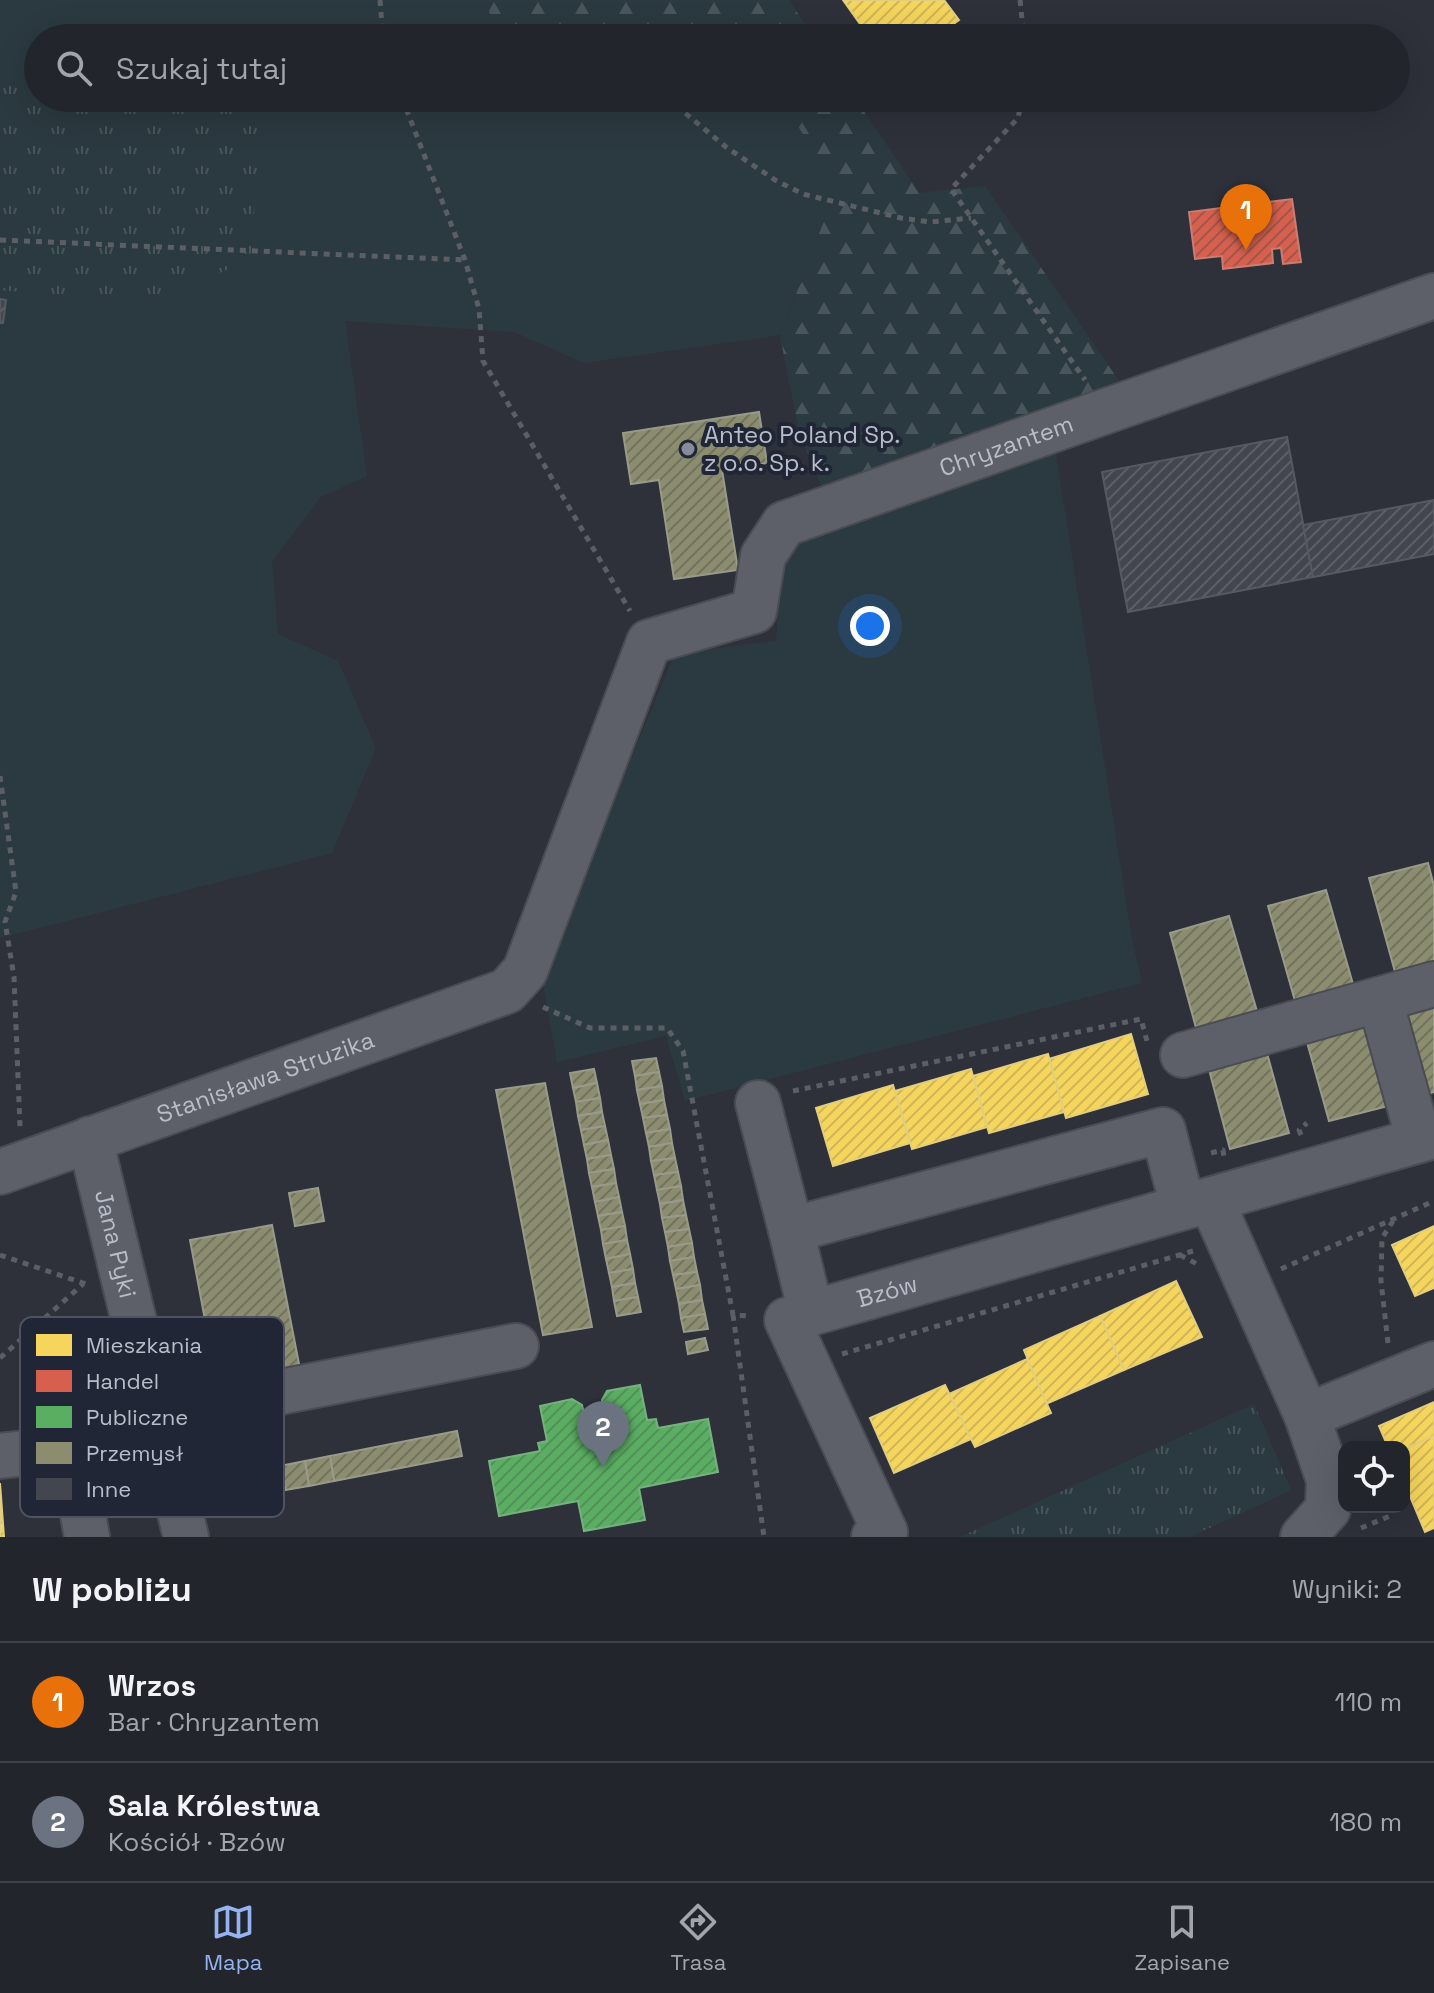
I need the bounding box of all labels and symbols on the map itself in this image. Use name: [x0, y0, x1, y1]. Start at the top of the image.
pin: 1: [1220, 184, 1272, 250]
street label: Chryzantem: [935, 408, 1077, 483]
place label: Anteo Poland Sp. z o.o. Sp. k.: [704, 419, 900, 478]
marker: Anteo Poland Sp. z o.o. Sp. k.: [679, 440, 697, 458]
your location: [850, 606, 890, 646]
street label: Stanisława Struzika: [153, 1024, 378, 1130]
street label: Jana Pyki: [88, 1187, 144, 1301]
street label: Bzów: [853, 1268, 921, 1314]
legend: [20, 1317, 284, 1517]
text: Mieszkania: [86, 1331, 203, 1359]
text: Handel: [86, 1367, 159, 1395]
pin: 2: [577, 1401, 629, 1467]
text: Publiczne: [86, 1403, 188, 1431]
text: Przemysł: [86, 1439, 184, 1467]
text: Inne: [86, 1475, 131, 1503]

